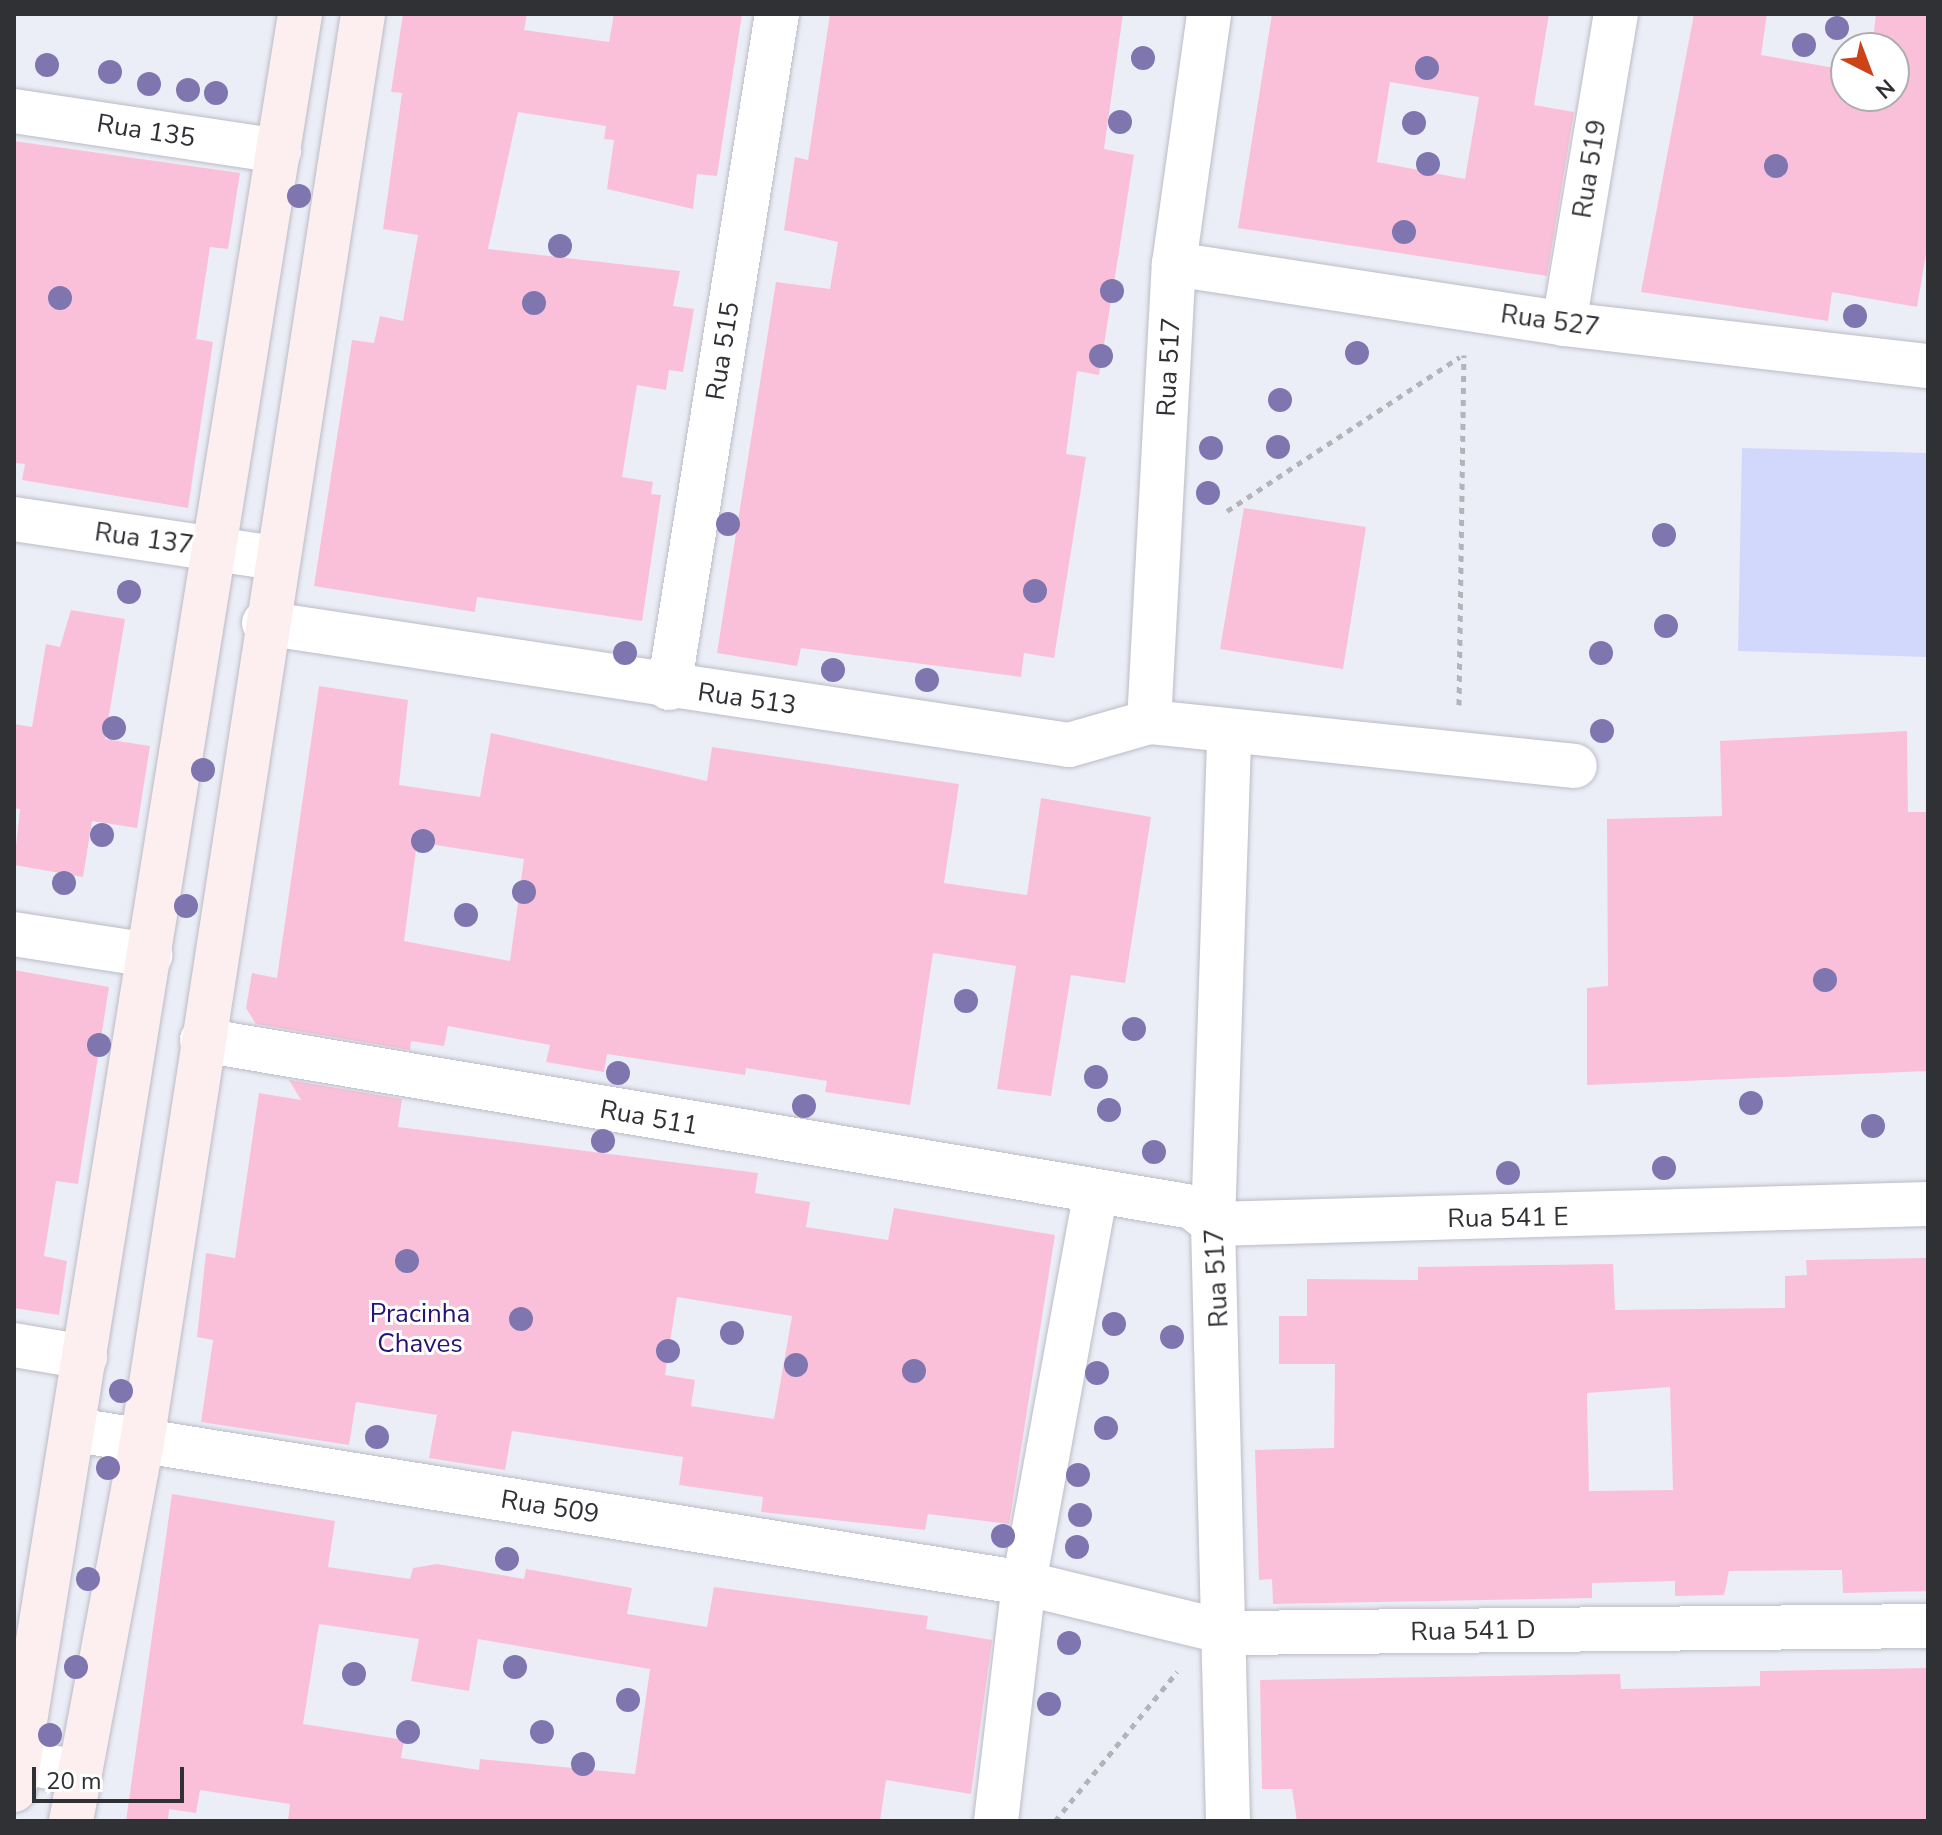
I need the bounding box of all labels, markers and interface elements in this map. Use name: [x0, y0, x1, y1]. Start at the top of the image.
north arrow: [1830, 32, 1910, 112]
text: N: [1869, 72, 1901, 105]
street label: Rua 135: [95, 108, 197, 154]
street label: Rua 519: [1567, 118, 1613, 220]
street label: Rua 527: [1499, 299, 1601, 343]
street label: Rua 515: [700, 300, 746, 402]
street label: Rua 517: [1151, 317, 1187, 417]
street label: Rua 137: [93, 517, 195, 561]
street label: Rua 513: [696, 677, 798, 721]
street label: Rua 511: [597, 1094, 701, 1142]
street label: Rua 541 E: [1447, 1201, 1569, 1235]
street label: Rua 517: [1199, 1228, 1235, 1328]
park label: Pracinha Chaves: [370, 1298, 470, 1360]
street label: Rua 509: [499, 1484, 601, 1530]
street label: Rua 541 D: [1410, 1614, 1536, 1648]
scale bar: [36, 1751, 188, 1801]
text: 20 m: [46, 1765, 102, 1797]

